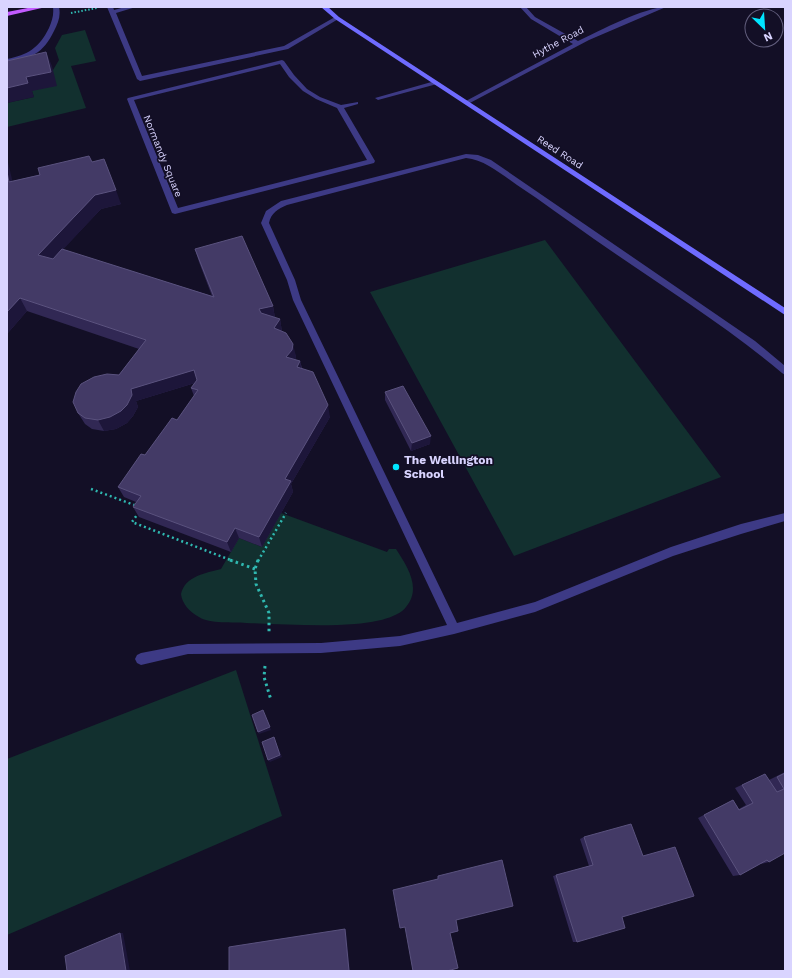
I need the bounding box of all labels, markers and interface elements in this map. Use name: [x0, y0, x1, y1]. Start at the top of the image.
north arrow: [744, 8, 784, 48]
street label: Hythe Road: [530, 24, 586, 60]
text: N: [762, 29, 774, 44]
street label: Normandy Square: [142, 113, 185, 199]
street label: Reed Road: [535, 133, 585, 171]
place label: The Wellington School: [404, 453, 493, 481]
marker: The Wellington School: [391, 462, 401, 472]

